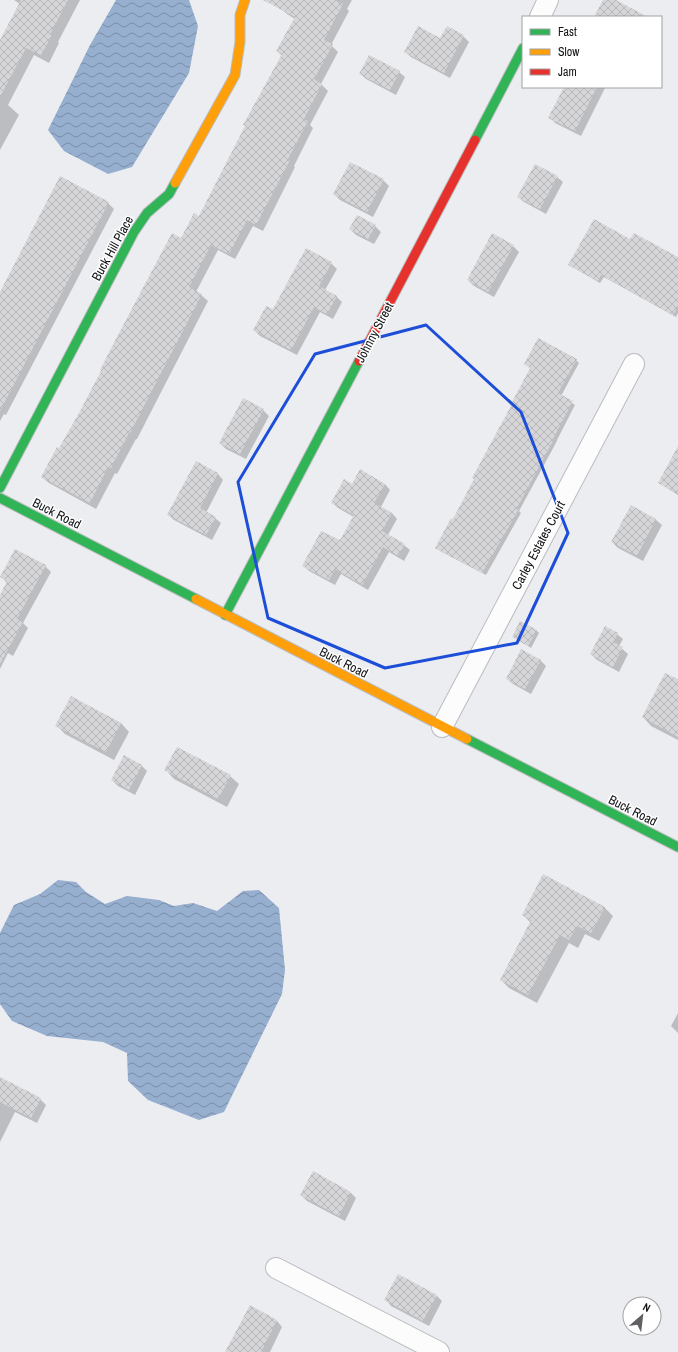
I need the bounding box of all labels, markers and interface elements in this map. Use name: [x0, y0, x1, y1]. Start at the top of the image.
legend: [522, 16, 662, 88]
text: Fast: [558, 24, 577, 40]
text: Slow: [558, 44, 580, 60]
text: Jam: [558, 64, 577, 80]
street label: Buck Hill Place: [88, 213, 137, 284]
street label: Johnny Street: [351, 299, 397, 365]
street label: Buck Road: [30, 494, 84, 533]
street label: Carley Estates Court: [508, 498, 569, 593]
street label: Buck Road: [317, 643, 371, 682]
street label: Buck Road: [606, 791, 660, 830]
north arrow: [622, 1296, 662, 1336]
text: N: [641, 1299, 653, 1315]

